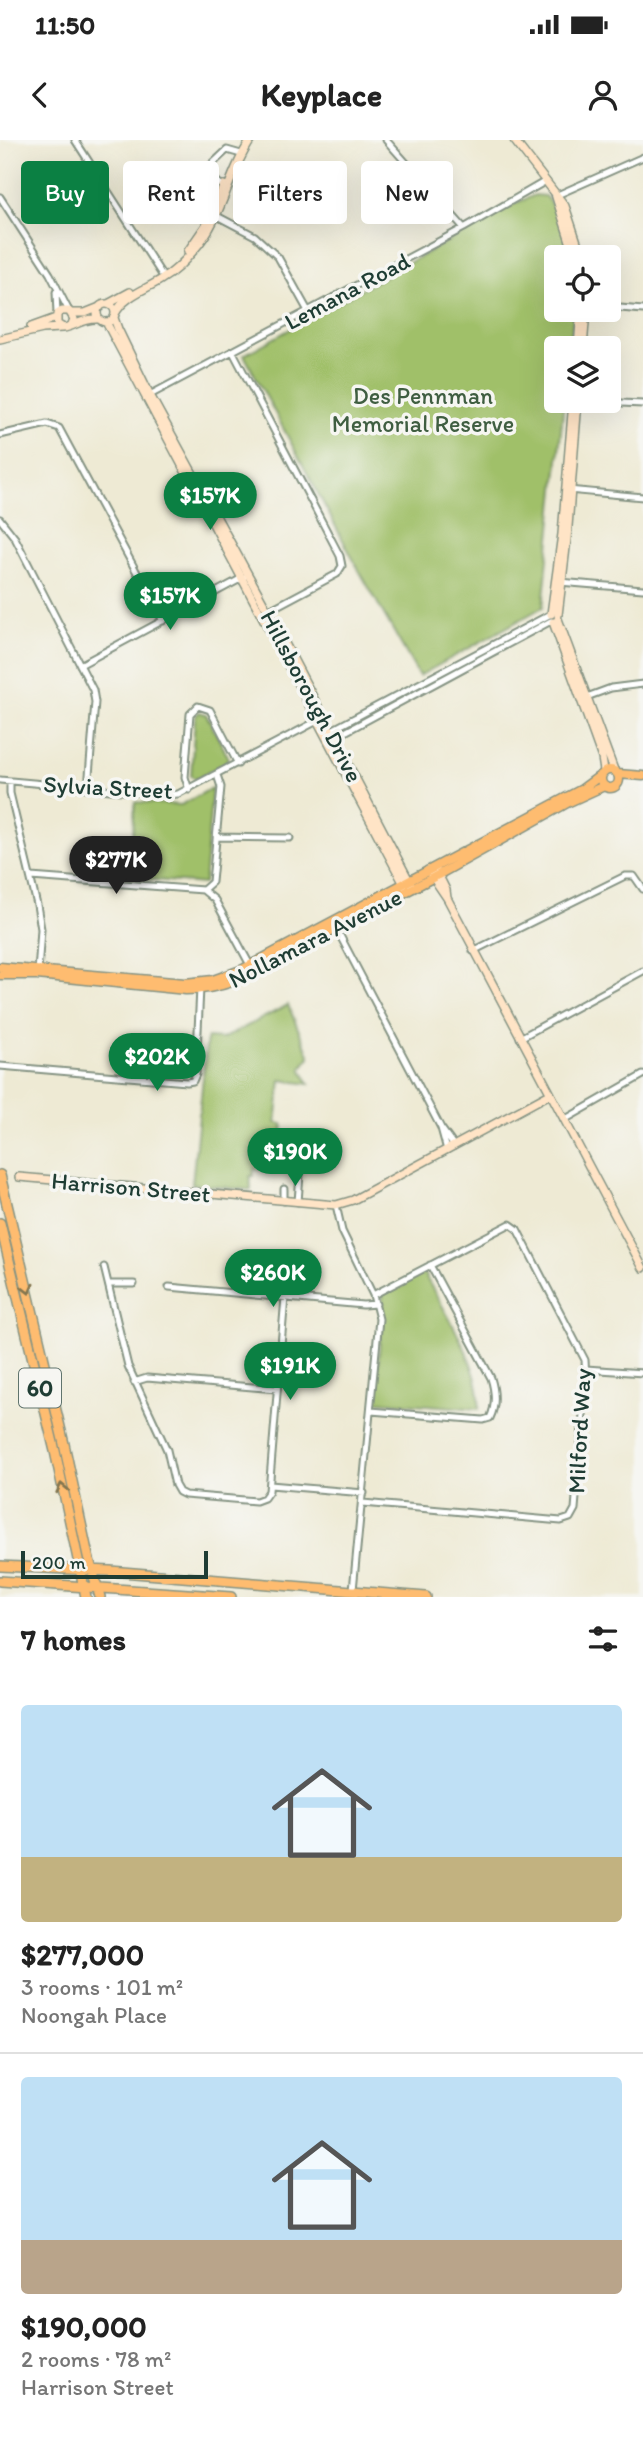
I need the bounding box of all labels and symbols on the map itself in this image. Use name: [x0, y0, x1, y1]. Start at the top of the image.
street label: Lemana Road: [279, 246, 415, 336]
park label: Des Pennman Memorial Reserve: [332, 381, 514, 438]
pin: $157K: [161, 472, 259, 532]
pin: $157K: [121, 573, 219, 632]
street label: Hillsborough Drive: [254, 605, 370, 787]
street label: Sylvia Street: [43, 769, 173, 805]
pin: $277K: [67, 836, 165, 896]
street label: Nollamara Avenue: [224, 882, 406, 994]
pin: $202K: [108, 1034, 206, 1093]
pin: $190K: [246, 1128, 344, 1188]
street label: Harrison Street: [50, 1166, 212, 1208]
pin: $260K: [224, 1250, 322, 1309]
one-way arrow: [19, 1283, 34, 1295]
pin: $191K: [241, 1342, 339, 1402]
road number: 60: [19, 1368, 61, 1408]
street label: Milford Way: [561, 1368, 597, 1494]
one-way arrow: [56, 1482, 71, 1494]
scale bar: [21, 1548, 208, 1580]

